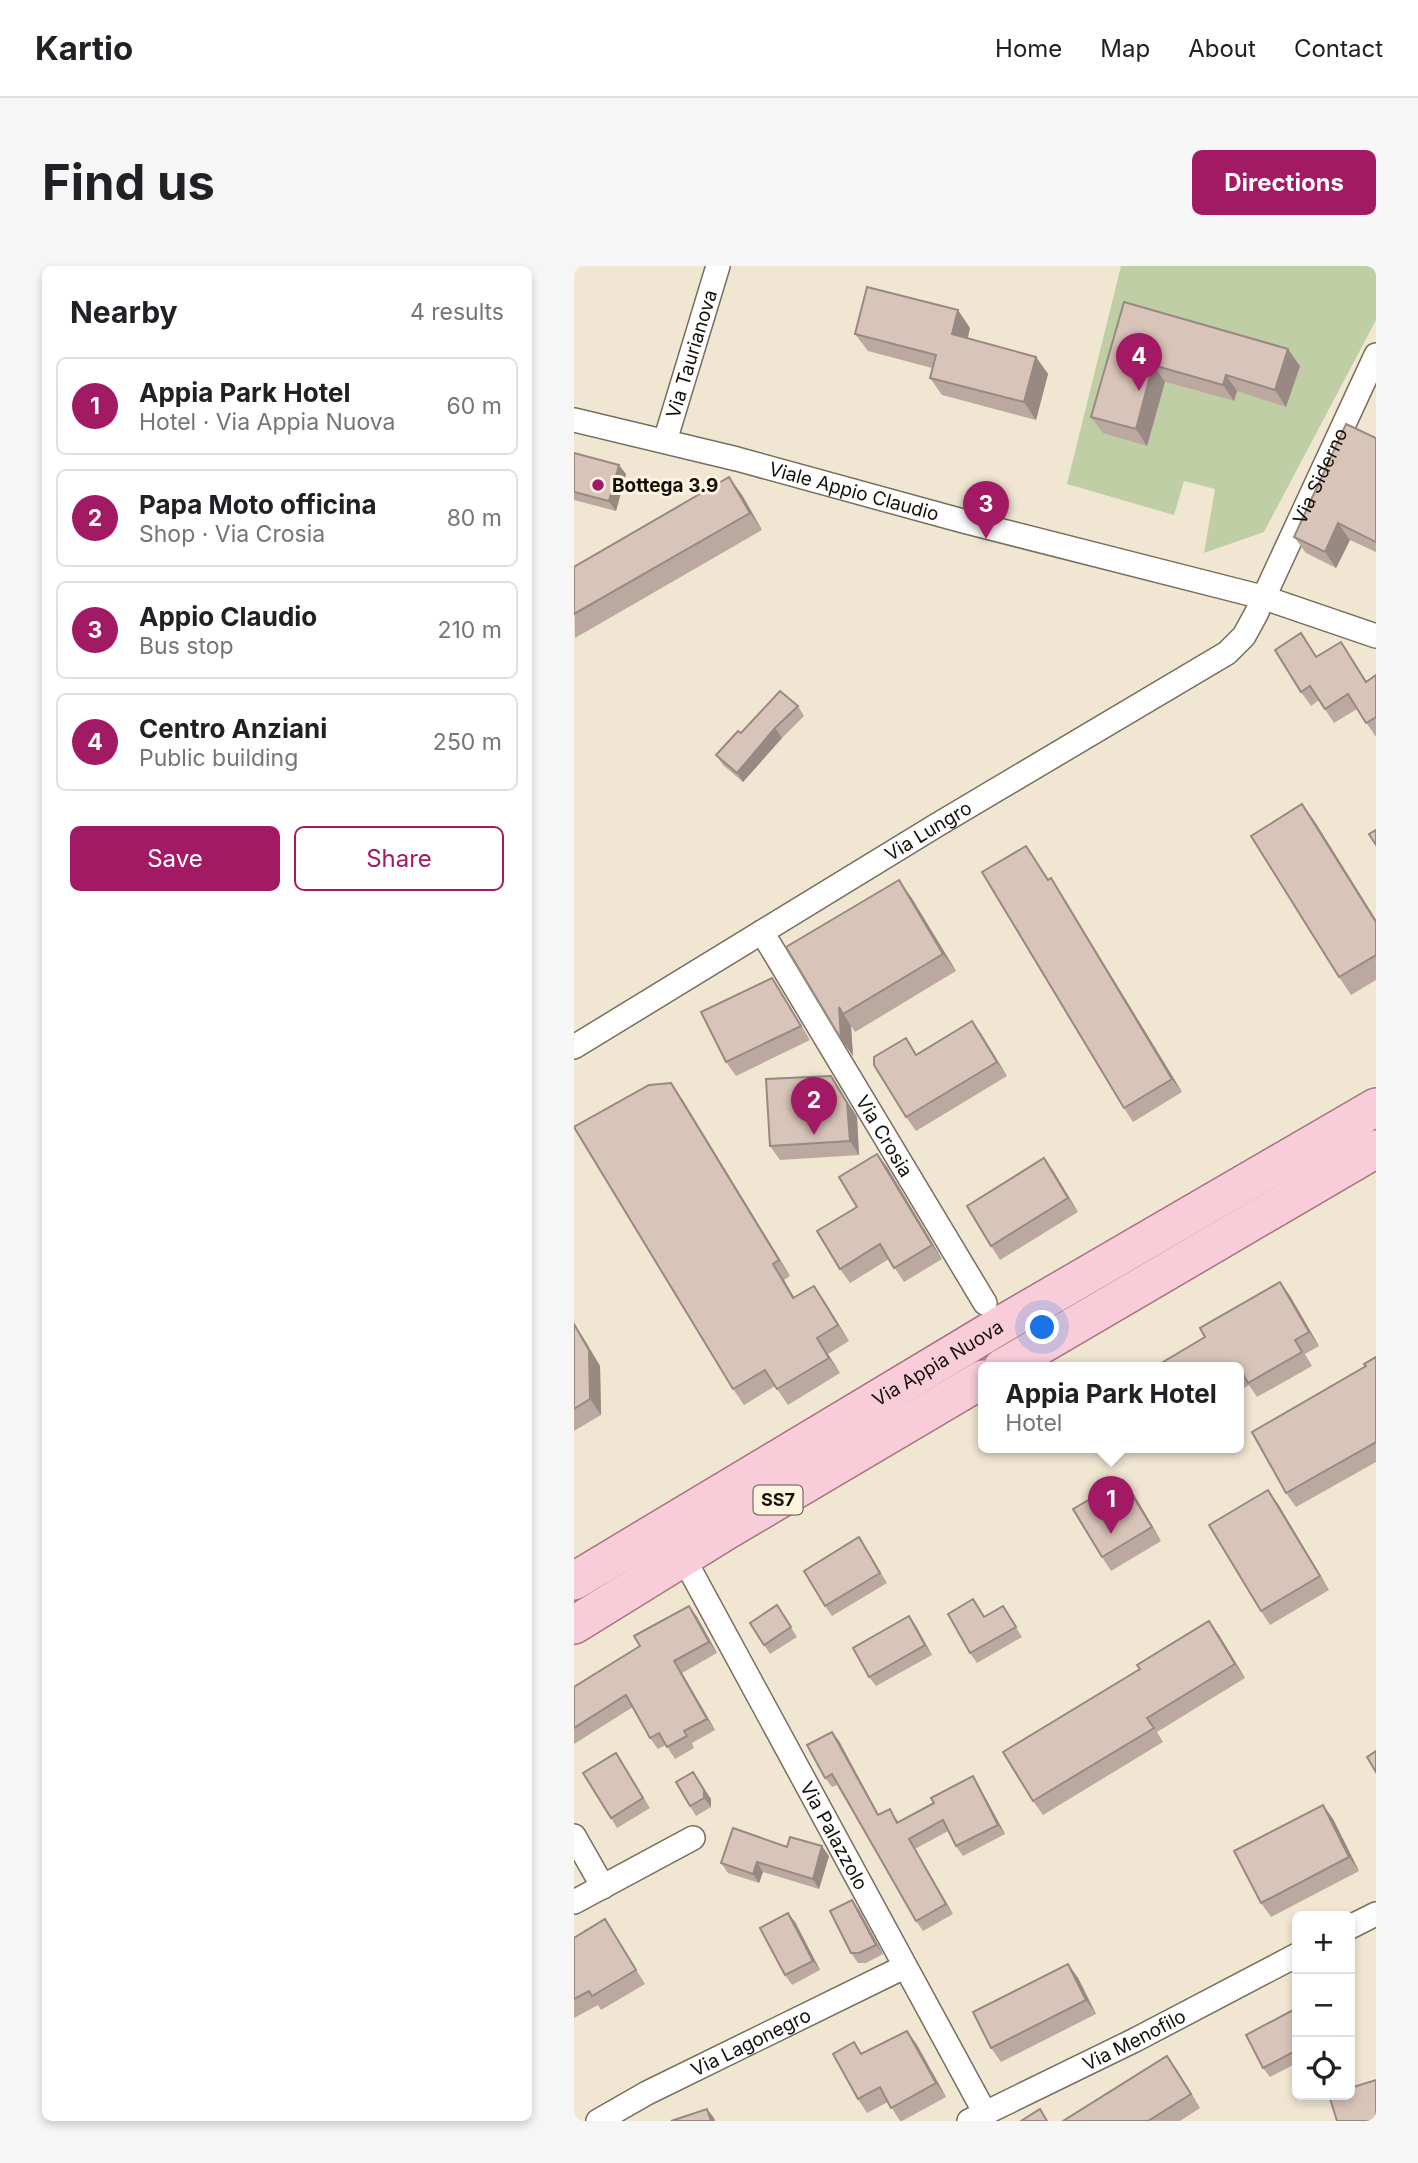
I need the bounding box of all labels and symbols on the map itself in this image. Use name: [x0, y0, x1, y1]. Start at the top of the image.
street label: Via Taurianova: [662, 287, 722, 421]
pin: 4: [1116, 333, 1162, 391]
street label: Via Siderno: [1288, 424, 1353, 528]
street label: Viale Appio Claudio: [766, 457, 941, 526]
place label: Bottega 3.9: [612, 474, 718, 497]
marker: Bottega 3.9: [590, 477, 606, 493]
pin: 3: [963, 481, 1009, 539]
street label: Via Lungro: [881, 796, 976, 866]
pin: 2: [791, 1077, 837, 1135]
street label: Via Crosia: [851, 1091, 918, 1181]
your location: [1025, 1310, 1059, 1344]
street label: Via Appia Nuova: [868, 1315, 1007, 1411]
pin: 1: [1088, 1476, 1134, 1534]
road number: SS7: [754, 1485, 802, 1514]
street label: Via Palazzolo: [795, 1778, 873, 1894]
street label: Via Lagonegro: [687, 2004, 815, 2082]
street label: Via Menofilo: [1079, 2005, 1190, 2076]

